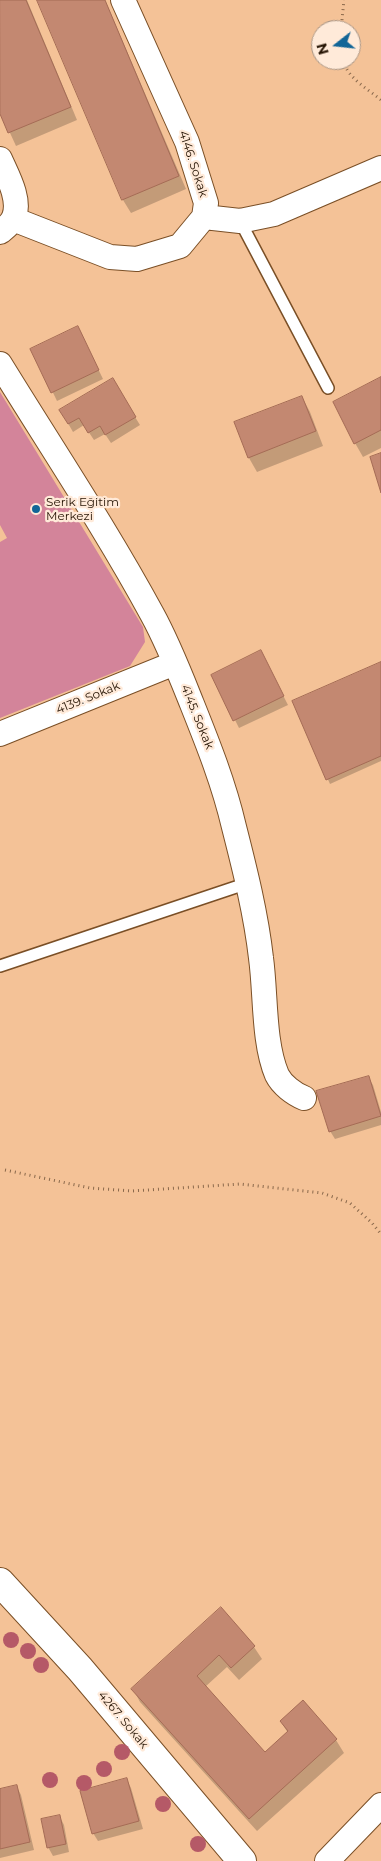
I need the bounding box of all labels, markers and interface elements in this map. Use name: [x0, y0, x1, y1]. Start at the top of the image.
north arrow: [311, 20, 361, 70]
text: N: [312, 41, 333, 57]
street label: 4146. Sokak: [175, 129, 211, 199]
place label: Serik Eğitim Merkezi: [46, 495, 119, 523]
marker: Serik Eğitim Merkezi: [30, 503, 42, 515]
street label: 4139. Sokak: [54, 679, 122, 717]
street label: 4145. Sokak: [177, 683, 217, 751]
street label: 4267. Sokak: [95, 1688, 151, 1752]

